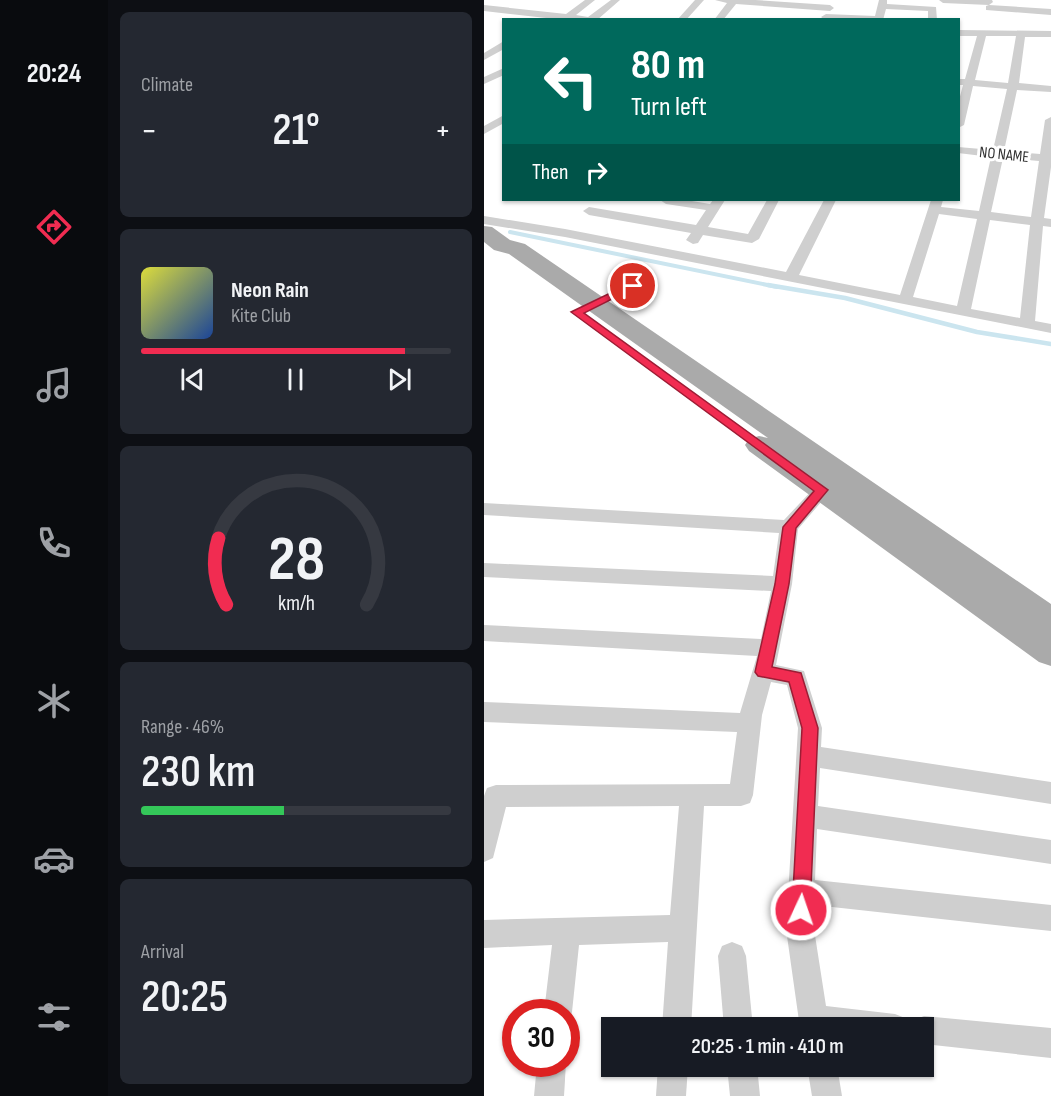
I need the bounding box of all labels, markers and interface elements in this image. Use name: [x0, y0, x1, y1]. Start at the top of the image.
text: 80 m: [631, 40, 705, 91]
icon: left: [532, 42, 610, 120]
text: 20:24: [27, 58, 81, 90]
text: Climate: [141, 73, 193, 97]
text: Turn left: [631, 91, 707, 123]
text: 21°: [272, 103, 320, 158]
text: −: [141, 111, 157, 151]
text: +: [435, 111, 451, 151]
street label: NO NAME: [978, 143, 1030, 167]
icon: right: [580, 156, 613, 189]
text: Then: [532, 159, 568, 186]
icon: directions: [33, 206, 75, 248]
pin: [607, 260, 658, 311]
icon: arrive: [616, 269, 649, 302]
text: Neon Rain: [231, 277, 309, 304]
text: Kite Club: [231, 304, 291, 328]
icon: previous: [176, 363, 209, 396]
icon: pause: [279, 363, 312, 396]
icon: next: [383, 363, 416, 396]
icon: music: [33, 364, 75, 406]
icon: phone: [33, 522, 75, 564]
text: 28: [268, 523, 324, 598]
text: km/h: [277, 591, 315, 616]
icon: climate: [33, 680, 75, 722]
text: Range · 46%: [141, 715, 224, 739]
text: 230 km: [141, 745, 255, 800]
icon: car: [33, 838, 75, 880]
position arrow: [769, 878, 833, 942]
text: Arrival: [141, 940, 184, 964]
text: 20:25: [141, 970, 228, 1025]
icon: filters: [33, 996, 75, 1038]
speed limit sign: 30: [502, 999, 580, 1077]
text: 20:25 · 1 min · 410 m: [691, 1033, 844, 1060]

